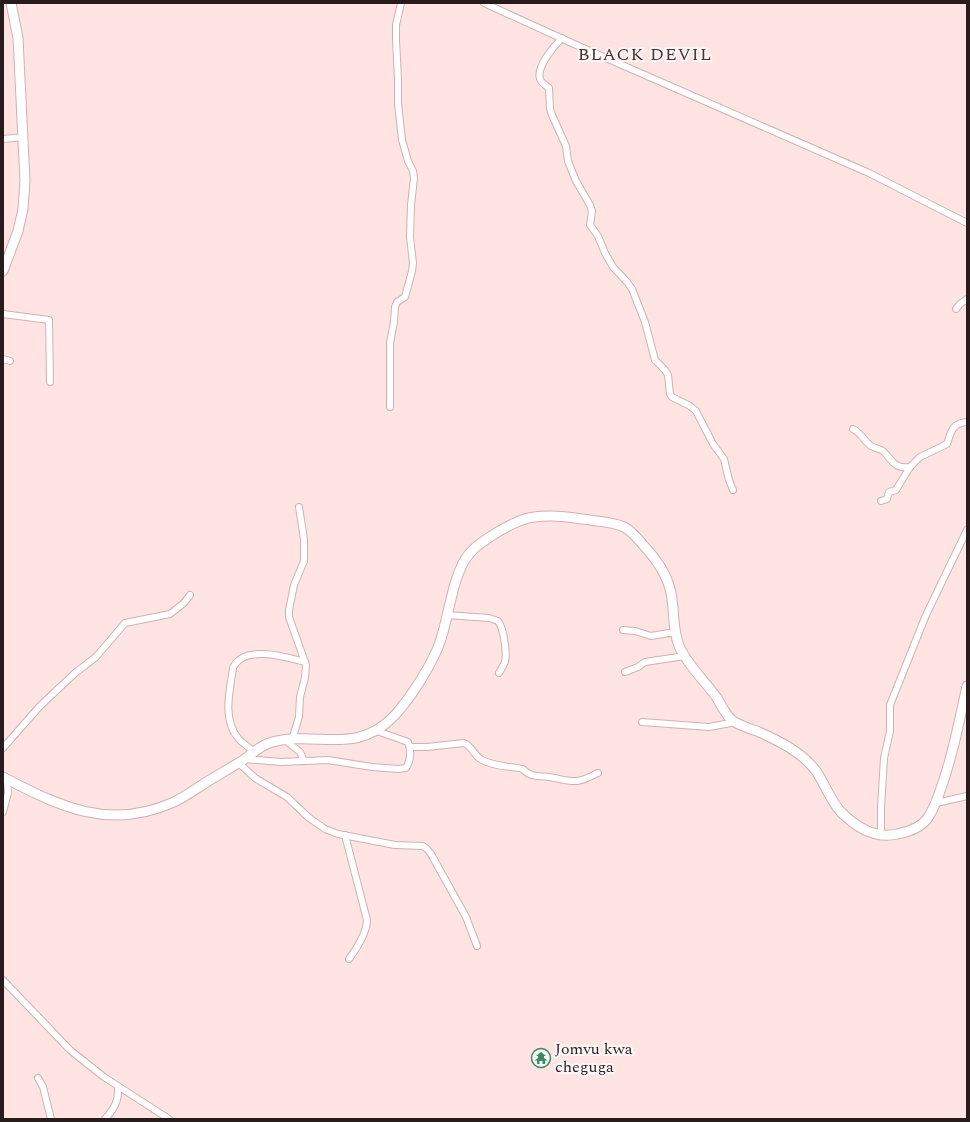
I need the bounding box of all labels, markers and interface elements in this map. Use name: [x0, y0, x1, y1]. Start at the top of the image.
district label: BLACK DEVIL: [578, 41, 712, 68]
place label: Jomvu kwa cheguga: [555, 1037, 633, 1079]
temple icon: Jomvu kwa cheguga: [530, 1047, 552, 1069]

